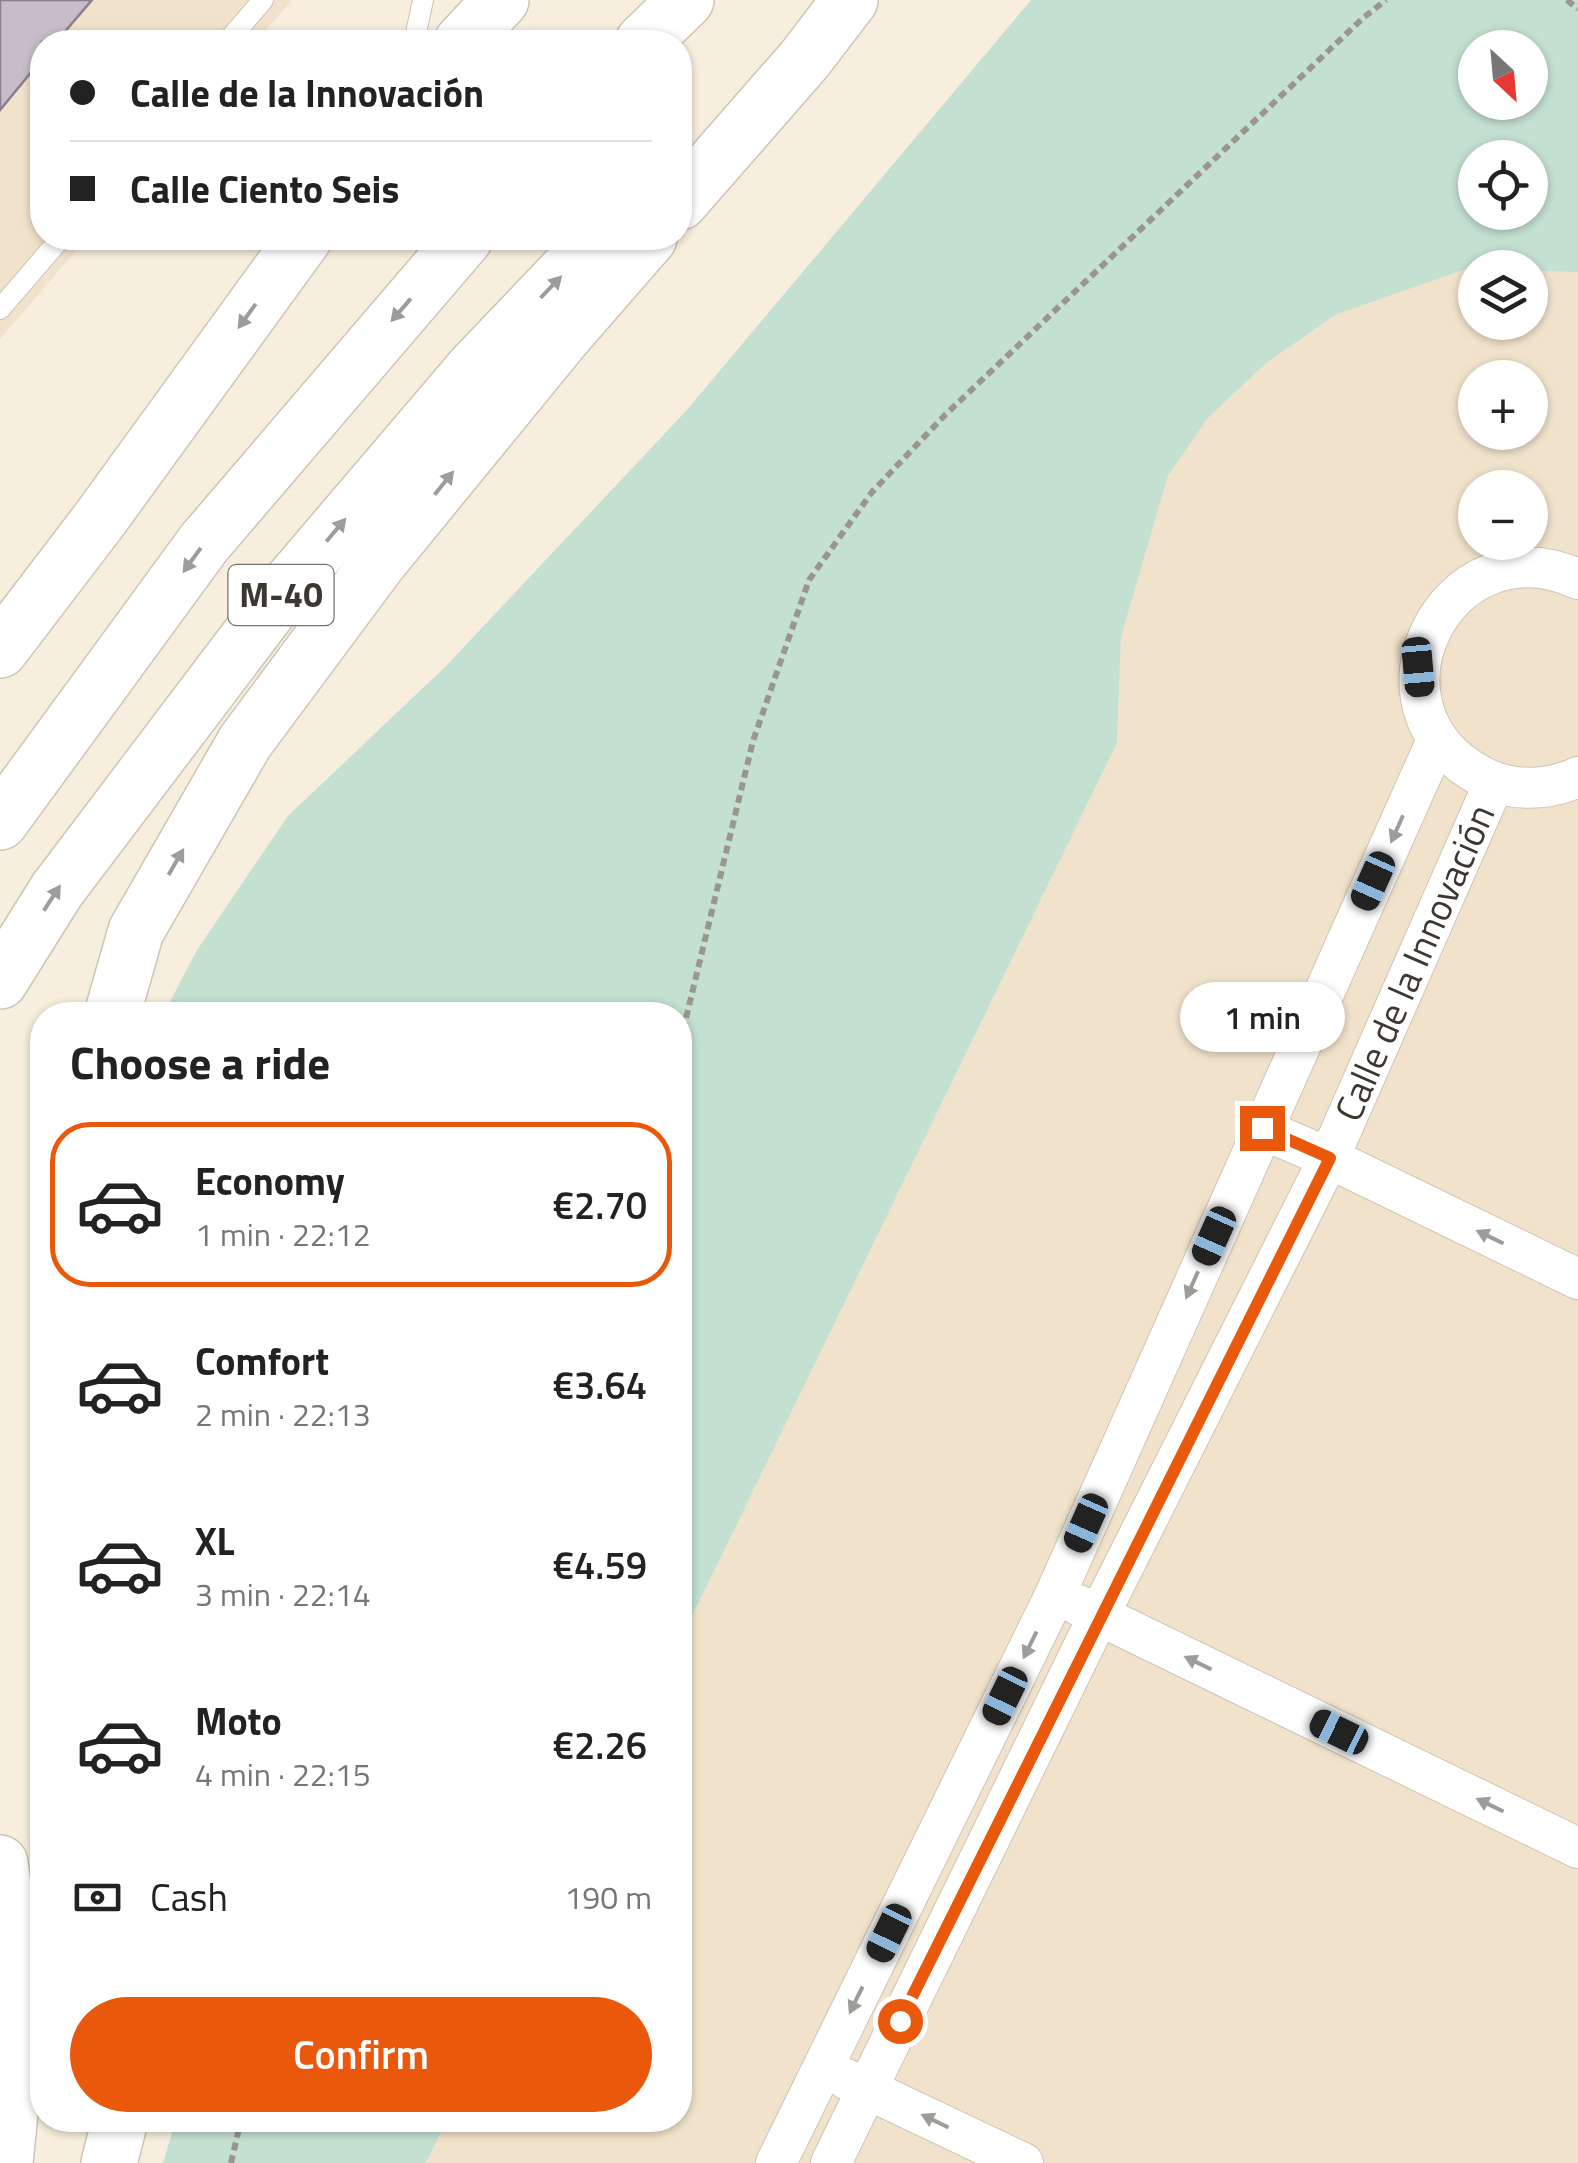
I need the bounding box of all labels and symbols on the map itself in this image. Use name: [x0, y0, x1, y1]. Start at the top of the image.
north arrow: [1458, 30, 1548, 120]
one-way arrow: [539, 275, 562, 299]
one-way arrow: [390, 298, 412, 323]
one-way arrow: [238, 303, 257, 330]
one-way arrow: [433, 470, 454, 495]
one-way arrow: [324, 518, 346, 543]
one-way arrow: [183, 546, 202, 573]
road number: M-40: [228, 565, 334, 625]
car: [1400, 636, 1436, 698]
street label: Calle de la Innovación: [1319, 795, 1509, 1130]
one-way arrow: [1388, 815, 1405, 844]
car: [1347, 847, 1399, 915]
one-way arrow: [167, 848, 184, 876]
one-way arrow: [42, 885, 60, 912]
callout: 1 min: [1180, 983, 1344, 1053]
route end: [1240, 1106, 1285, 1151]
car: [1188, 1202, 1240, 1270]
one-way arrow: [1476, 1228, 1505, 1245]
one-way arrow: [1184, 1270, 1200, 1300]
car: [1060, 1489, 1112, 1557]
one-way arrow: [1022, 1631, 1039, 1660]
one-way arrow: [1184, 1655, 1213, 1672]
car: [978, 1662, 1032, 1730]
car: [1305, 1705, 1373, 1759]
one-way arrow: [1476, 1797, 1505, 1814]
car: [862, 1899, 916, 1967]
one-way arrow: [848, 1986, 865, 2015]
route start: [878, 1999, 923, 2044]
one-way arrow: [920, 2112, 949, 2129]

